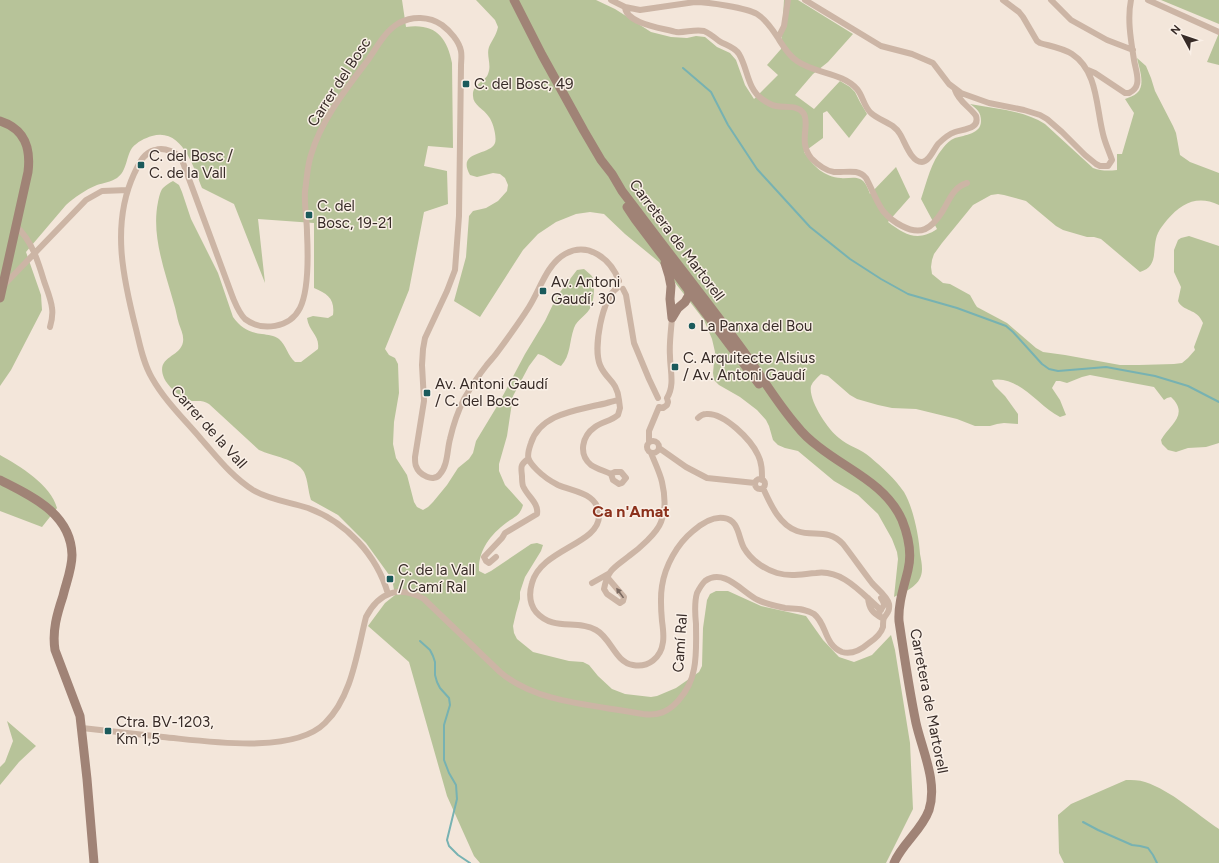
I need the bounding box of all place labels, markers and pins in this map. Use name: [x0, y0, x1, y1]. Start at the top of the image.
place label: C. del Bosc, 49: [474, 75, 574, 93]
marker: C. del Bosc, 49: [461, 79, 471, 89]
place label: C. del Bosc / C. de la Vall: [149, 147, 233, 182]
marker: C. del Bosc / C. de la Vall: [136, 160, 146, 170]
place label: C. del Bosc, 19-21: [317, 197, 393, 232]
marker: C. del Bosc, 19-21: [304, 210, 314, 220]
place label: Av. Antoni Gaudí, 30: [551, 273, 620, 308]
marker: Av. Antoni Gaudí, 30: [538, 286, 548, 296]
place label: La Panxa del Bou: [700, 317, 812, 335]
marker: La Panxa del Bou: [687, 321, 697, 331]
place label: C. Arquitecte Alsius / Av. Antoni Gaudí: [683, 349, 815, 384]
marker: C. Arquitecte Alsius / Av. Antoni Gaudí: [670, 362, 680, 372]
place label: Av. Antoni Gaudí / C. del Bosc: [435, 375, 549, 410]
marker: Av. Antoni Gaudí / C. del Bosc: [422, 388, 432, 398]
place label: C. de la Vall / Camí Ral: [398, 561, 475, 596]
marker: C. de la Vall / Camí Ral: [385, 574, 395, 584]
place label: Ctra. BV-1203, Km 1,5: [116, 713, 214, 748]
marker: Ctra. BV-1203, Km 1,5: [103, 726, 113, 736]

